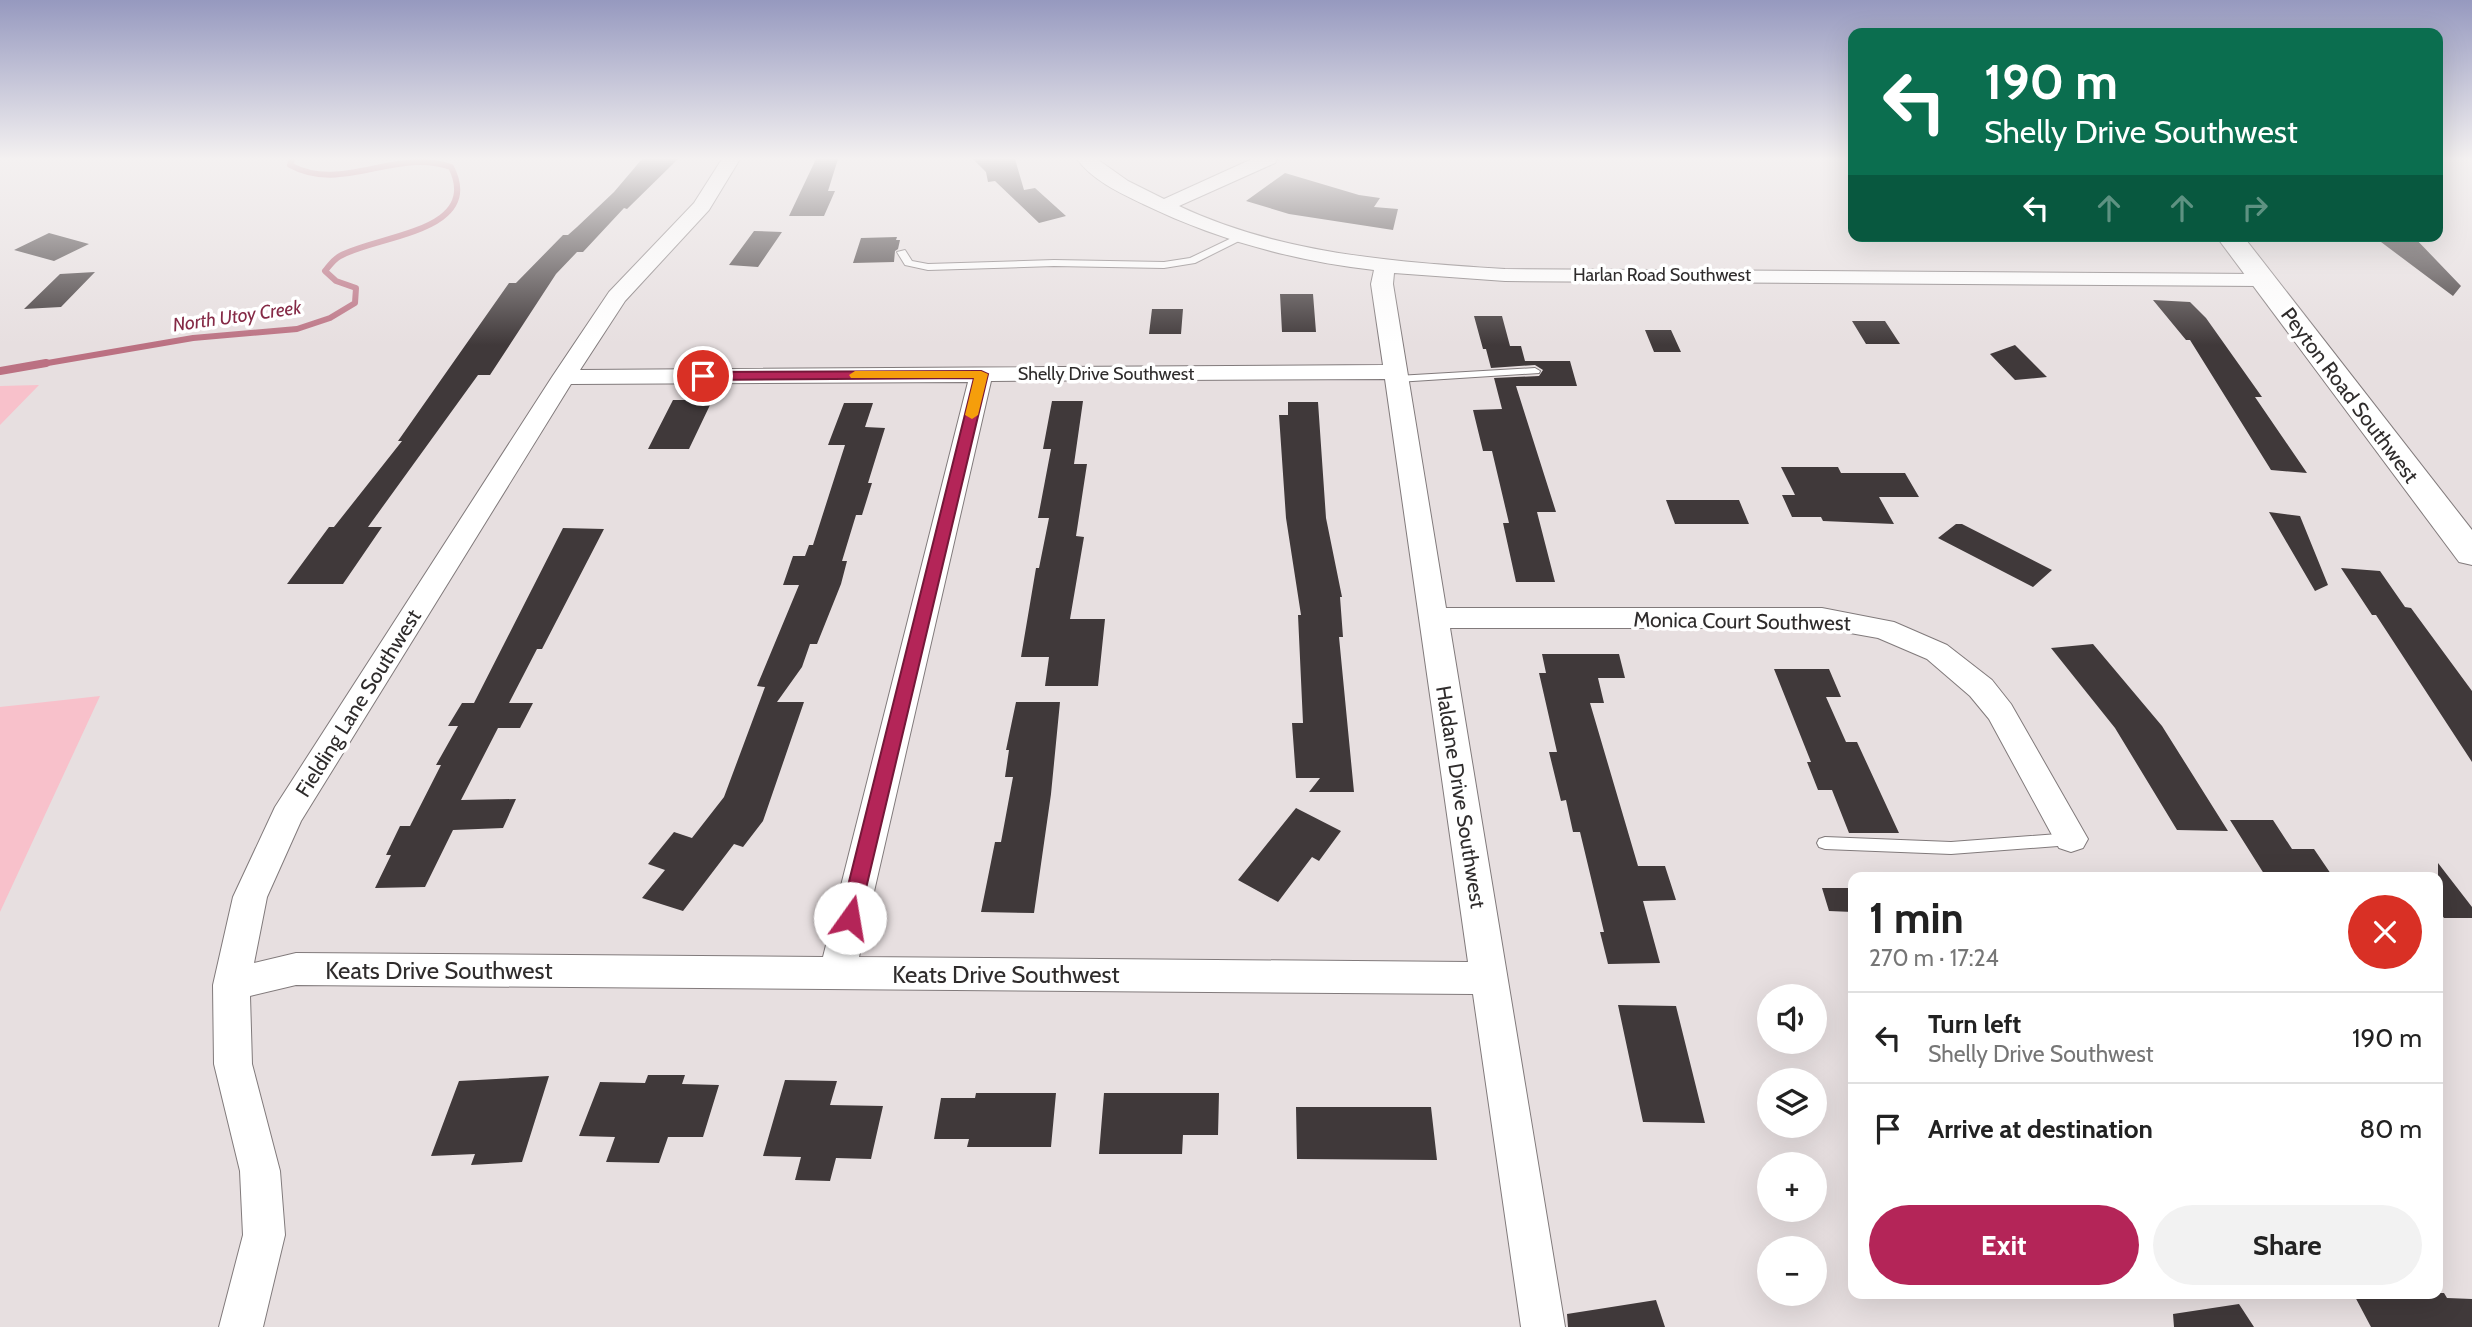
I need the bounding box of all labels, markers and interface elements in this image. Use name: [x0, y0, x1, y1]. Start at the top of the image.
text: 190 m: [1984, 52, 2118, 111]
icon: left: [1869, 56, 1960, 147]
text: Shelly Drive Southwest: [1984, 112, 2298, 151]
icon: left: [2017, 189, 2055, 227]
icon: ahead: [2090, 189, 2128, 227]
icon: ahead: [2163, 189, 2201, 227]
icon: right: [2236, 189, 2274, 227]
street label: Harlan Road Southwest: [1573, 264, 1751, 286]
water label: North Utoy Creek: [171, 295, 304, 336]
street label: Peyton Road Southwest: [2276, 302, 2424, 488]
pin: [673, 346, 733, 406]
icon: arrive: [684, 357, 722, 395]
street label: Shelly Drive Southwest: [1018, 363, 1194, 385]
street label: Fielding Lane Southwest: [290, 605, 426, 801]
street label: Monica Court Southwest: [1633, 607, 1851, 635]
street label: Haldane Drive Southwest: [1431, 684, 1491, 910]
position arrow: [813, 881, 887, 955]
text: 1 min: [1869, 892, 1964, 944]
button: close: [2348, 895, 2422, 969]
text: 270 m · 17:24: [1869, 944, 1999, 972]
street label: Keats Drive Southwest: [325, 956, 553, 985]
street label: Keats Drive Southwest: [892, 960, 1120, 989]
map controls: [1757, 984, 1827, 1306]
button: sound: [1757, 984, 1827, 1054]
text: Turn left: [1928, 1008, 2021, 1040]
icon: left: [1869, 1019, 1907, 1057]
text: 190 m: [2352, 1022, 2422, 1054]
text: Shelly Drive Southwest: [1928, 1040, 2154, 1068]
button: layers: [1757, 1068, 1827, 1138]
icon: arrive: [1869, 1110, 1907, 1148]
text: Arrive at destination: [1928, 1113, 2153, 1145]
text: 80 m: [2359, 1113, 2422, 1145]
button: +: [1757, 1152, 1827, 1222]
button: Exit: [1869, 1205, 2139, 1285]
button: Share: [2153, 1205, 2422, 1285]
button: −: [1757, 1236, 1827, 1306]

